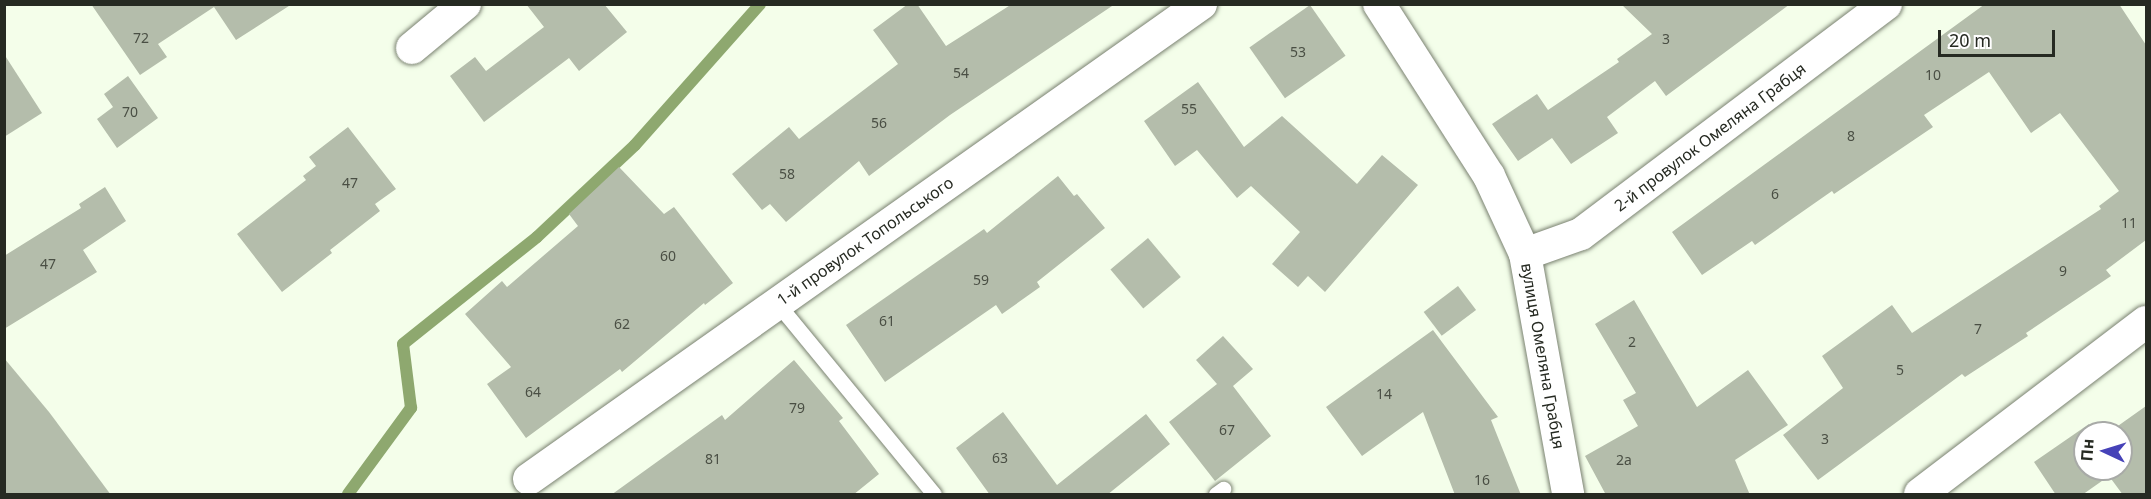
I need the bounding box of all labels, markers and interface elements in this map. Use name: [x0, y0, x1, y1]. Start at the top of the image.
scale bar: [1941, 18, 2058, 56]
text: 20 m: [1949, 28, 1991, 52]
house number: 72: [133, 30, 149, 46]
house number: 3: [1662, 31, 1670, 47]
house number: 53: [1290, 44, 1306, 60]
street label: 2-й провулок Омеляна Грабця: [1610, 59, 1810, 215]
house number: 54: [953, 65, 969, 81]
house number: 10: [1925, 67, 1941, 83]
house number: 55: [1181, 101, 1197, 117]
house number: 70: [122, 104, 138, 120]
house number: 56: [871, 115, 887, 131]
house number: 8: [1847, 128, 1855, 144]
house number: 58: [779, 166, 795, 182]
street label: 1-й провулок Топольського: [773, 173, 957, 309]
house number: 47: [342, 175, 358, 191]
house number: 6: [1771, 186, 1779, 202]
house number: 11: [2121, 215, 2137, 231]
house number: 60: [660, 248, 676, 264]
house number: 47: [40, 256, 56, 272]
street label: вулиця Омеляна Грабця: [1517, 262, 1569, 450]
house number: 9: [2059, 263, 2067, 279]
house number: 59: [973, 272, 989, 288]
house number: 61: [879, 313, 895, 329]
house number: 62: [614, 316, 630, 332]
house number: 7: [1974, 321, 1982, 337]
house number: 2: [1628, 334, 1636, 350]
house number: 5: [1896, 362, 1904, 378]
house number: 64: [525, 384, 541, 400]
house number: 14: [1376, 386, 1392, 402]
house number: 79: [789, 400, 805, 416]
north arrow: [2073, 421, 2133, 481]
house number: 67: [1219, 422, 1235, 438]
house number: 3: [1821, 431, 1829, 447]
text: Пн: [2075, 438, 2099, 462]
house number: 63: [992, 450, 1008, 466]
house number: 81: [705, 451, 721, 467]
house number: 2а: [1616, 452, 1632, 468]
house number: 16: [1474, 472, 1490, 488]

